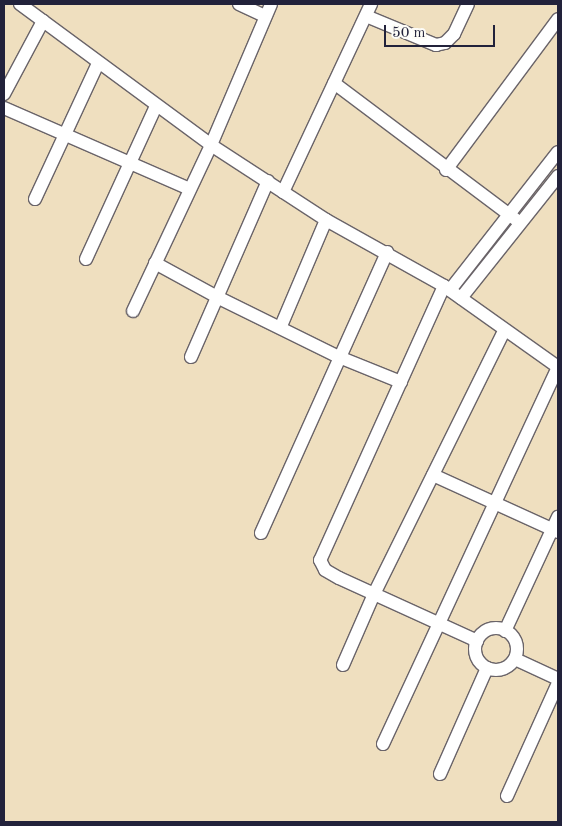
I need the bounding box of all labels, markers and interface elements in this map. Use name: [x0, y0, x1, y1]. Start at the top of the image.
scale bar: [387, 15, 498, 47]
text: 50 m: [392, 26, 426, 41]

